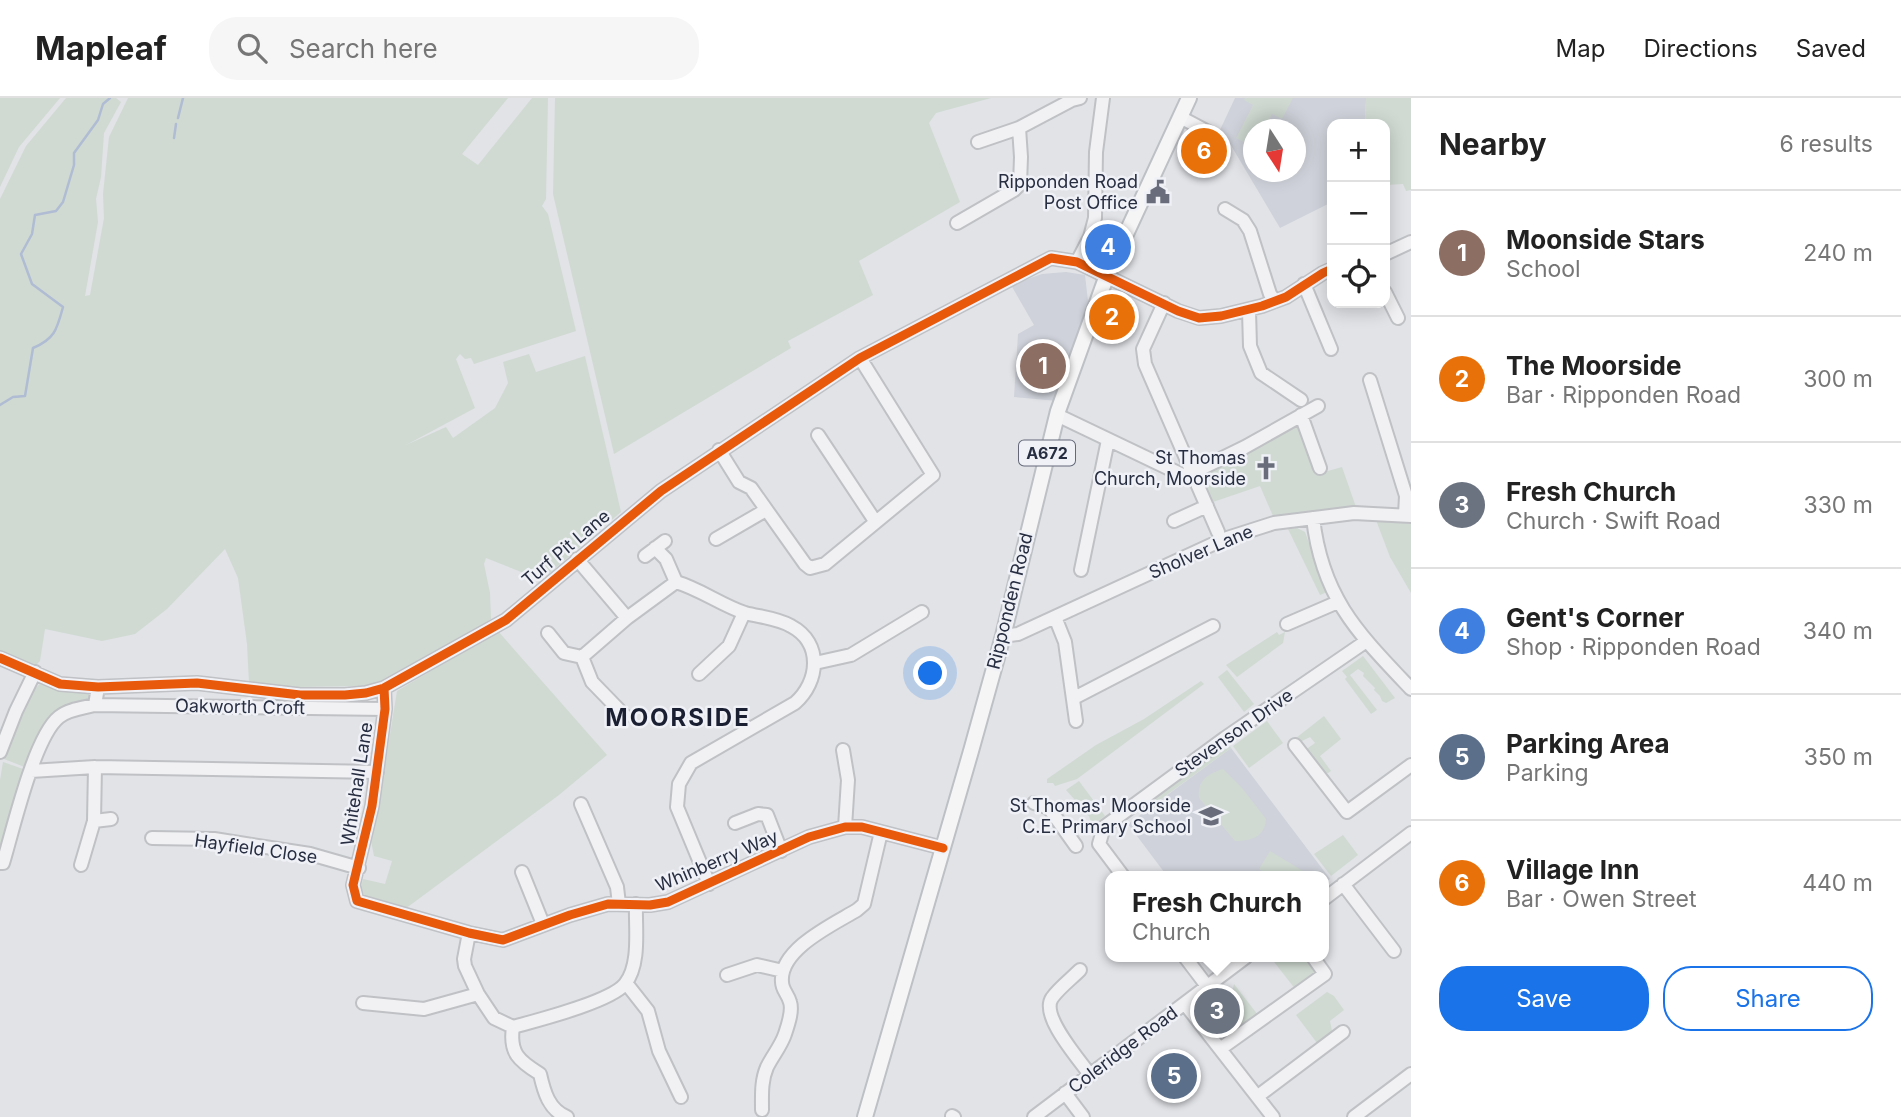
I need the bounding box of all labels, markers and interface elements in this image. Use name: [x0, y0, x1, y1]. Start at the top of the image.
search box: [209, 17, 699, 80]
text: Mapleaf: [35, 28, 167, 68]
icon: search: [233, 29, 271, 67]
text: Search here: [289, 33, 438, 64]
text: Map: [1556, 34, 1605, 63]
text: Directions: [1643, 34, 1758, 63]
text: Saved: [1796, 34, 1866, 63]
north arrow: [1243, 119, 1306, 182]
map controls: [1327, 119, 1390, 308]
button: +: [1327, 119, 1390, 182]
pin: 6: [1181, 125, 1227, 177]
text: Nearby: [1439, 126, 1547, 162]
text: 6 results: [1779, 130, 1873, 158]
place label: Ripponden Road Post Office: [998, 171, 1138, 213]
public building icon: Ripponden Road Post Office: [1144, 178, 1172, 206]
button: −: [1327, 182, 1390, 245]
pin: 4: [1085, 221, 1131, 273]
text: Moonside Stars: [1506, 224, 1705, 255]
text: 1: [1457, 239, 1467, 267]
text: 240 m: [1803, 239, 1873, 267]
button: locate: [1327, 245, 1390, 308]
text: School: [1506, 255, 1581, 283]
pin: 2: [1089, 291, 1135, 343]
pin: 1: [1020, 340, 1066, 392]
text: The Moorside: [1506, 350, 1681, 381]
text: 2: [1455, 365, 1469, 393]
text: 300 m: [1803, 365, 1873, 393]
text: Bar · Ripponden Road: [1506, 381, 1741, 409]
road number: A672: [1019, 440, 1075, 466]
place label: St Thomas Church, Moorside: [1094, 447, 1246, 489]
church icon: St Thomas Church, Moorside: [1252, 454, 1280, 482]
text: Fresh Church: [1506, 476, 1676, 507]
text: 3: [1455, 491, 1469, 519]
text: 330 m: [1803, 491, 1873, 519]
street label: Turf Pit Lane: [518, 505, 614, 590]
text: Church · Swift Road: [1506, 507, 1721, 535]
street label: Sholver Lane: [1146, 520, 1256, 583]
street label: Ripponden Road: [982, 530, 1037, 671]
text: Gent's Corner: [1506, 602, 1684, 633]
text: 4: [1454, 617, 1470, 645]
text: 340 m: [1803, 617, 1873, 645]
text: Shop · Ripponden Road: [1506, 633, 1761, 661]
your location: [913, 656, 947, 690]
street label: Stevenson Drive: [1171, 684, 1297, 781]
street label: Oakworth Croft: [175, 695, 305, 718]
district label: MOORSIDE: [605, 703, 751, 732]
street label: Whitehall Lane: [336, 721, 377, 847]
text: Parking Area: [1506, 728, 1670, 759]
text: 5: [1455, 743, 1469, 771]
text: 350 m: [1804, 743, 1873, 771]
text: Parking: [1506, 759, 1589, 787]
place label: St Thomas' Moorside C.E. Primary School: [1010, 795, 1191, 837]
school or university icon: St Thomas' Moorside C.E. Primary School: [1197, 802, 1225, 830]
street label: Whinberry Way: [652, 825, 781, 896]
street label: Hayfield Close: [193, 829, 319, 868]
text: Village Inn: [1506, 854, 1639, 885]
text: 6: [1455, 869, 1469, 897]
text: 440 m: [1802, 869, 1873, 897]
popup: [1105, 871, 1329, 962]
text: Bar · Owen Street: [1506, 885, 1697, 913]
text: Fresh Church: [1132, 887, 1302, 918]
text: Church: [1132, 918, 1211, 946]
button: Save: [1439, 966, 1649, 1031]
button: Share: [1663, 966, 1873, 1031]
pin: 3: [1194, 985, 1240, 1037]
street label: Coleridge Road: [1064, 1002, 1181, 1097]
pin: 5: [1151, 1050, 1197, 1102]

